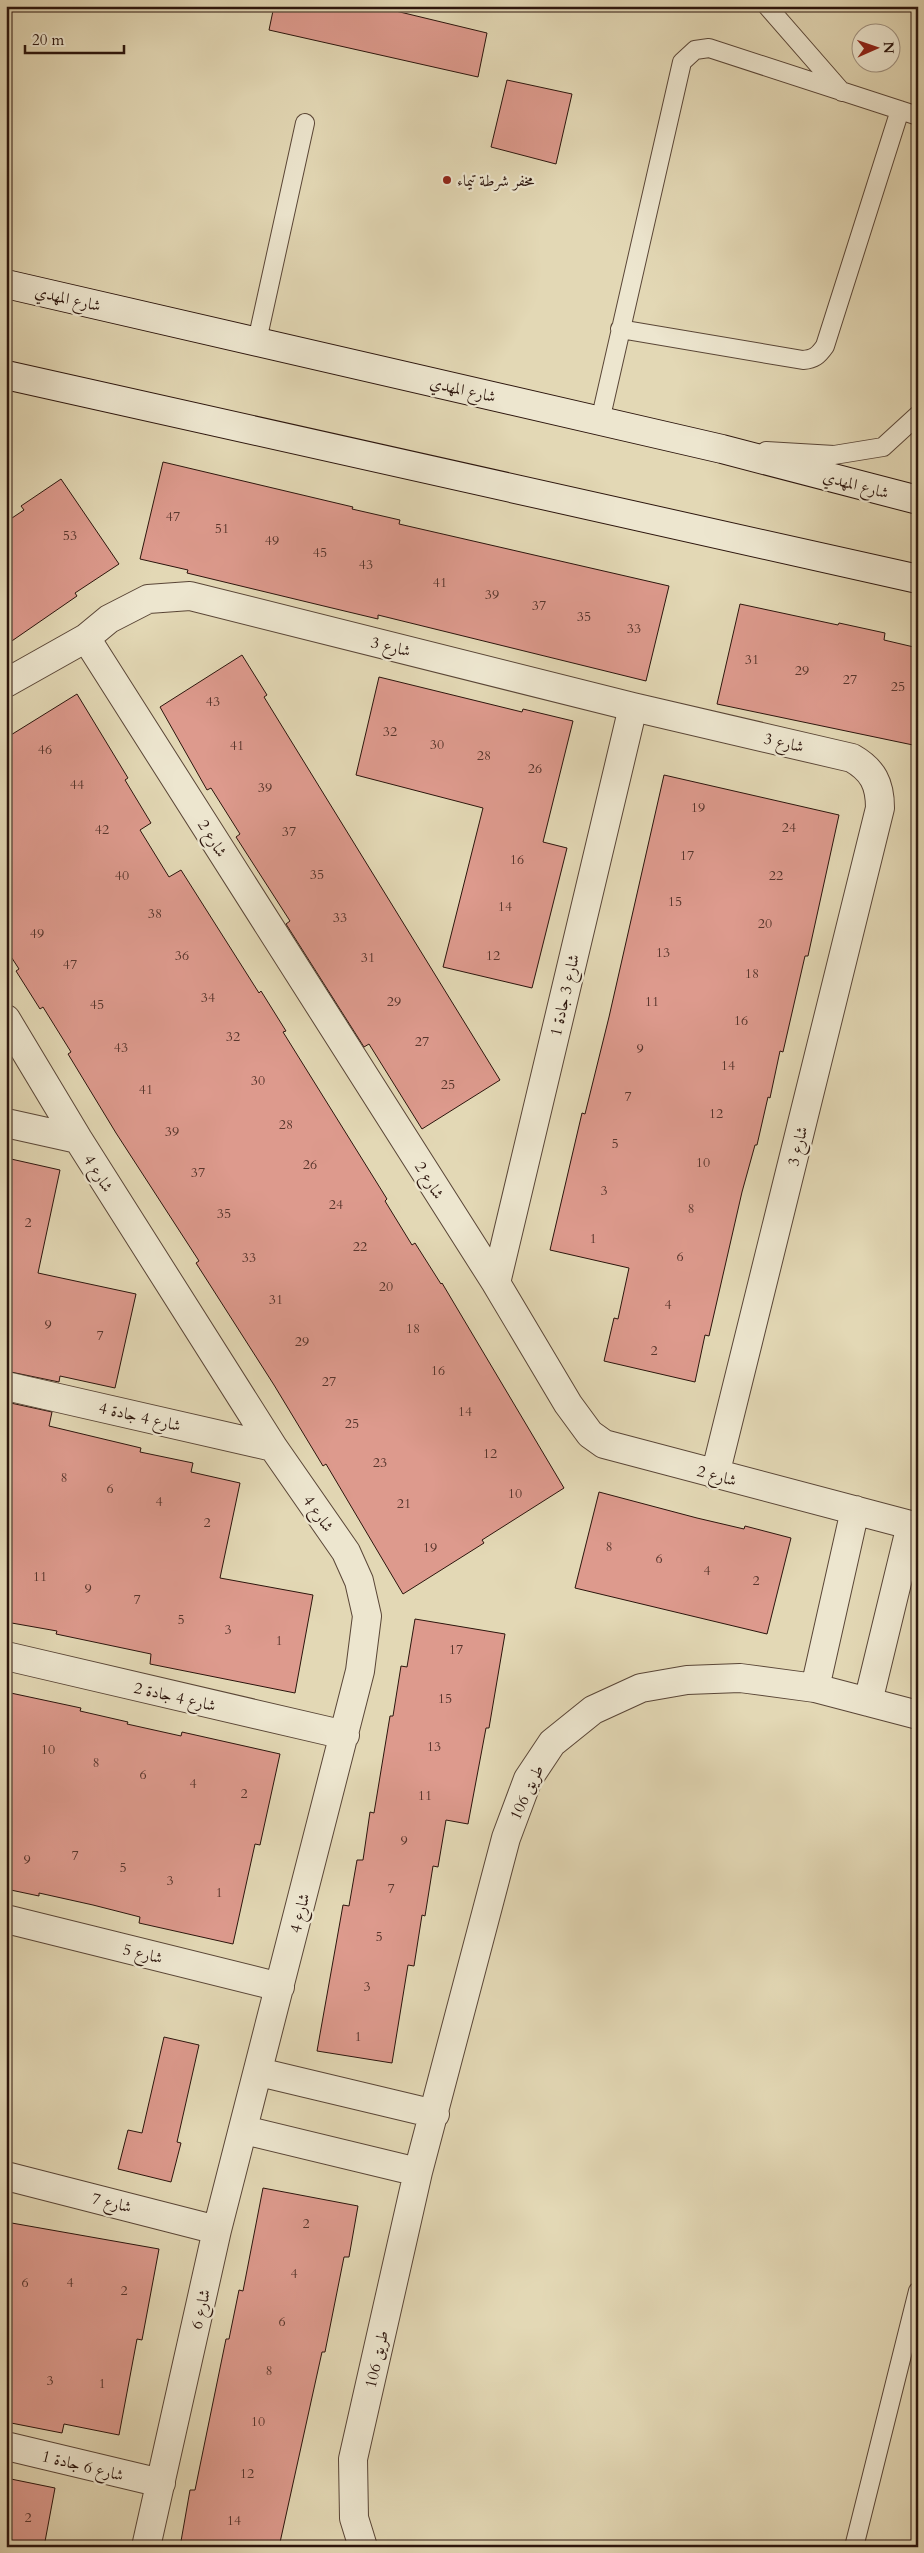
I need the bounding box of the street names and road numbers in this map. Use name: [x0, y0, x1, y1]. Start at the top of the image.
street label: شارع المهدي: [32, 281, 103, 319]
street label: شارع المهدي: [427, 372, 498, 410]
street label: شارع المهدي: [820, 466, 891, 506]
street label: شارع 3: [368, 631, 413, 664]
street label: شارع 3: [761, 728, 806, 760]
street label: شارع 2: [190, 816, 232, 862]
street label: شارع 3 جادة 1: [545, 952, 587, 1039]
street label: شارع 3: [782, 1124, 815, 1169]
street label: شارع 4: [76, 1151, 118, 1197]
street label: شارع 2: [407, 1158, 449, 1204]
street label: شارع 4 جادة 4: [96, 1397, 183, 1439]
street label: شارع 2: [694, 1460, 739, 1494]
street label: شارع 4: [296, 1491, 339, 1538]
street label: شارع 4 جادة 2: [131, 1677, 218, 1719]
street label: طريق 106: [505, 1761, 549, 1823]
street label: شارع 4: [284, 1891, 317, 1936]
street label: شارع 5: [120, 1938, 165, 1971]
street label: شارع 7: [89, 2187, 134, 2220]
street label: شارع 6: [186, 2287, 218, 2332]
street label: طريق 106: [360, 2328, 394, 2390]
street label: شارع 6 جادة 1: [39, 2445, 126, 2489]

